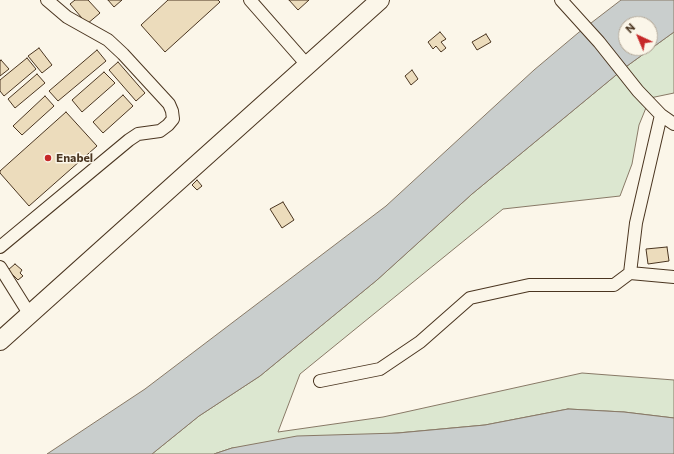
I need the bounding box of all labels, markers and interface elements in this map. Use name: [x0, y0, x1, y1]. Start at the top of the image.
north arrow: [618, 16, 658, 56]
text: N: [623, 20, 637, 35]
place label: Enabel: [56, 151, 93, 165]
marker: Enabel: [43, 153, 53, 163]

